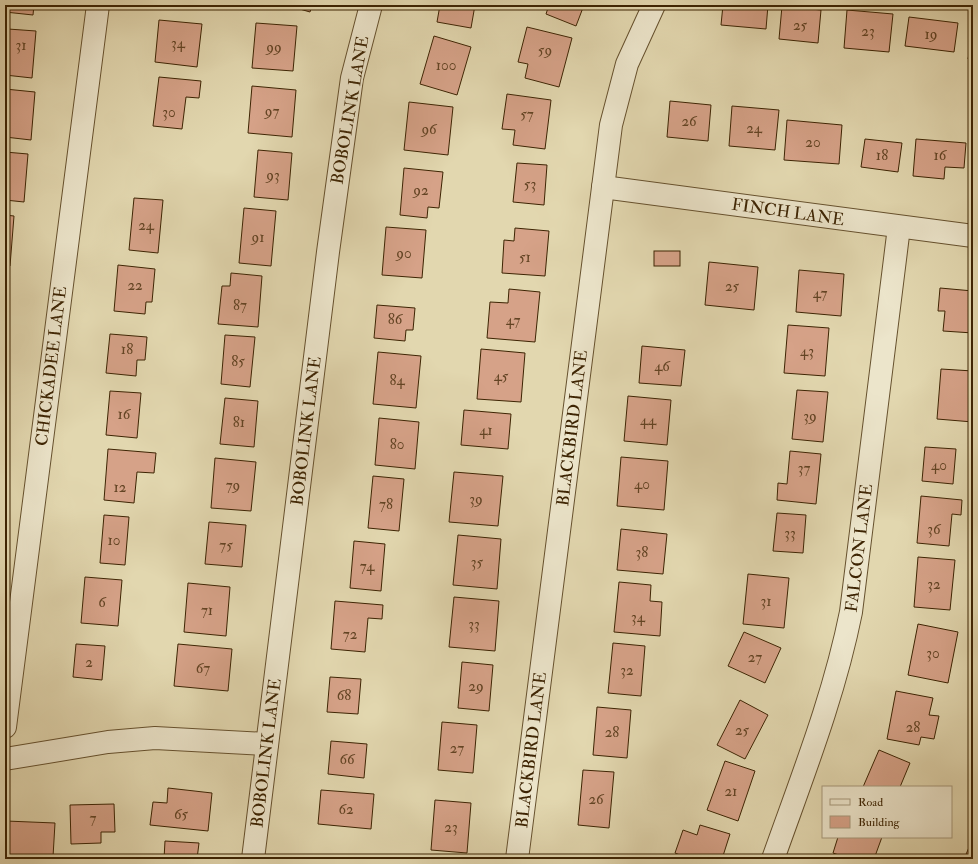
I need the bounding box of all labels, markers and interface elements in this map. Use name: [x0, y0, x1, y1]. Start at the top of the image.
house number: 25: [793, 16, 807, 35]
house number: 23: [861, 22, 875, 41]
house number: 19: [925, 25, 937, 44]
house number: 34: [171, 34, 186, 53]
street label: BOBOLINK LANE: [327, 34, 373, 186]
house number: 31: [15, 36, 27, 55]
house number: 99: [265, 38, 282, 57]
house number: 59: [538, 41, 552, 60]
house number: 100: [436, 56, 456, 75]
house number: 97: [264, 102, 279, 121]
house number: 30: [162, 103, 176, 122]
house number: 57: [520, 105, 534, 124]
house number: 26: [681, 112, 698, 131]
house number: 24: [746, 119, 763, 138]
house number: 96: [420, 120, 438, 139]
house number: 20: [805, 133, 821, 152]
house number: 18: [876, 146, 888, 165]
house number: 16: [934, 146, 948, 165]
house number: 93: [265, 166, 280, 185]
house number: 53: [524, 175, 536, 194]
house number: 92: [412, 181, 429, 200]
street label: FINCH LANE: [730, 194, 846, 230]
house number: 24: [138, 216, 155, 235]
house number: 91: [251, 228, 265, 247]
house number: 90: [395, 244, 412, 263]
house number: 51: [519, 248, 531, 267]
house number: 22: [127, 276, 143, 295]
house number: 25: [725, 277, 739, 296]
house number: 47: [813, 284, 827, 303]
street label: CHICKADEE LANE: [31, 285, 71, 447]
house number: 87: [233, 296, 247, 315]
house number: 86: [388, 310, 404, 329]
house number: 47: [506, 311, 520, 330]
house number: 18: [121, 340, 133, 359]
house number: 43: [800, 342, 814, 361]
street label: BLACKBIRD LANE: [552, 349, 592, 507]
house number: 85: [231, 352, 245, 371]
street label: BOBOLINK LANE: [286, 355, 326, 507]
house number: 46: [654, 357, 671, 376]
house number: 45: [494, 367, 509, 386]
house number: 84: [389, 371, 405, 390]
house number: 16: [118, 405, 132, 424]
house number: 39: [803, 407, 817, 426]
house number: 44: [640, 411, 657, 430]
house number: 81: [233, 413, 245, 432]
house number: 41: [479, 421, 493, 440]
house number: 80: [390, 435, 404, 454]
house number: 40: [931, 456, 947, 475]
house number: 37: [798, 459, 810, 478]
house number: 40: [634, 475, 650, 494]
house number: 79: [226, 476, 240, 495]
house number: 12: [114, 478, 127, 497]
street label: FALCON LANE: [841, 483, 877, 613]
house number: 39: [469, 490, 483, 509]
house number: 78: [379, 495, 393, 514]
house number: 36: [927, 520, 942, 539]
house number: 33: [784, 524, 796, 543]
house number: 10: [108, 531, 120, 550]
house number: 75: [219, 536, 233, 555]
house number: 38: [636, 543, 648, 562]
house number: 35: [471, 553, 484, 572]
house number: 74: [360, 557, 375, 576]
house number: 32: [927, 575, 941, 594]
house number: 31: [760, 592, 772, 611]
house number: 6: [98, 593, 107, 612]
house number: 71: [201, 601, 213, 620]
house number: 34: [631, 608, 646, 627]
house number: 33: [468, 615, 480, 634]
house number: 72: [343, 625, 358, 644]
house number: 30: [926, 644, 940, 663]
house number: 27: [748, 648, 762, 667]
house number: 2: [85, 653, 93, 672]
house number: 67: [196, 659, 210, 678]
house number: 32: [620, 661, 634, 680]
street label: BLACKBIRD LANE: [511, 671, 551, 829]
street label: BOBOLINK LANE: [246, 677, 286, 829]
house number: 29: [468, 677, 484, 696]
house number: 68: [337, 686, 351, 705]
house number: 28: [906, 718, 920, 737]
house number: 25: [735, 721, 749, 740]
house number: 28: [605, 723, 619, 742]
house number: 27: [450, 739, 464, 758]
house number: 66: [339, 750, 356, 769]
house number: 21: [725, 782, 737, 801]
legend: [822, 786, 952, 838]
house number: 26: [588, 790, 605, 809]
text: Road: [858, 795, 883, 810]
house number: 62: [338, 800, 354, 819]
house number: 65: [174, 805, 188, 824]
house number: 7: [90, 809, 97, 828]
text: Building: [858, 815, 901, 830]
house number: 23: [444, 818, 458, 837]

